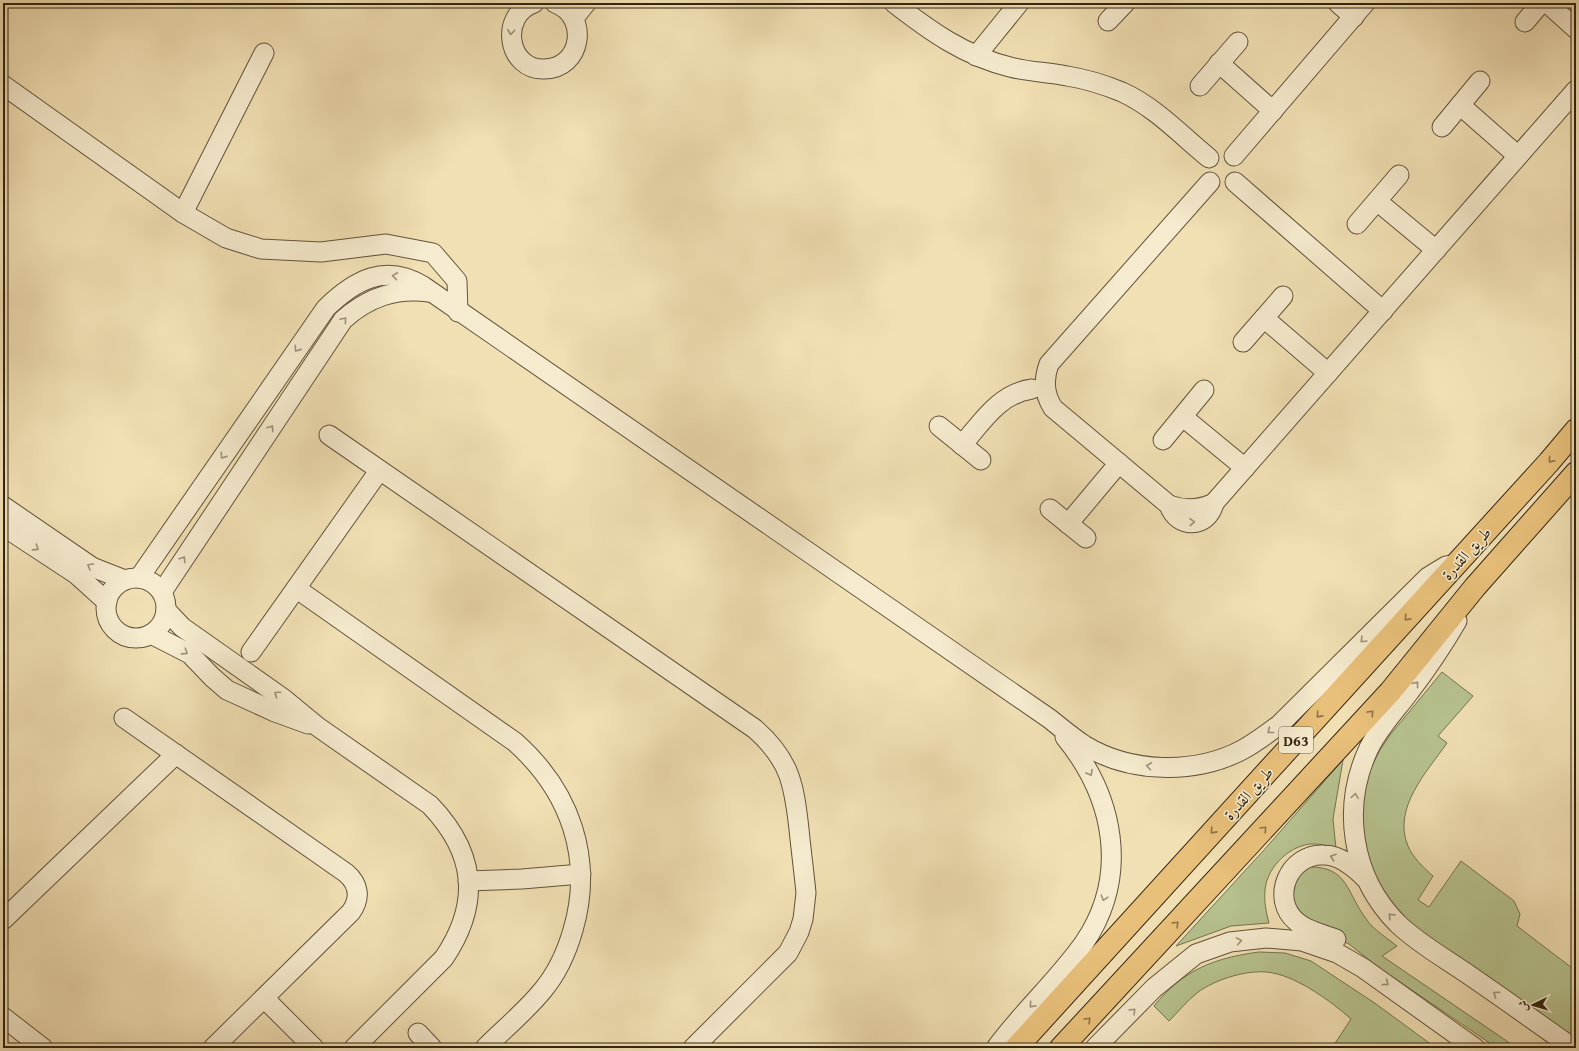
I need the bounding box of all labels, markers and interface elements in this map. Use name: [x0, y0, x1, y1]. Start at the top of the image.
one-way arrow: [507, 29, 516, 35]
one-way arrow: [392, 272, 398, 281]
one-way arrow: [340, 318, 347, 325]
one-way arrow: [295, 345, 302, 352]
one-way arrow: [266, 425, 274, 432]
one-way arrow: [220, 452, 228, 459]
one-way arrow: [1548, 455, 1555, 463]
one-way arrow: [1189, 518, 1195, 527]
street label: طريق القدرة: [1435, 521, 1497, 585]
one-way arrow: [31, 543, 38, 550]
one-way arrow: [179, 557, 186, 564]
one-way arrow: [87, 563, 94, 570]
one-way arrow: [1405, 614, 1412, 621]
one-way arrow: [1360, 635, 1368, 643]
one-way arrow: [181, 647, 188, 654]
one-way arrow: [1411, 681, 1418, 688]
one-way arrow: [274, 691, 281, 699]
one-way arrow: [1317, 710, 1324, 717]
one-way arrow: [1366, 710, 1374, 718]
one-way arrow: [1268, 727, 1275, 734]
road number: D63: [1279, 727, 1313, 753]
street label: طريق القدرة: [1217, 761, 1279, 825]
one-way arrow: [1146, 762, 1152, 771]
one-way arrow: [1086, 769, 1093, 776]
one-way arrow: [1350, 793, 1359, 799]
one-way arrow: [1259, 826, 1267, 834]
one-way arrow: [1211, 827, 1218, 834]
one-way arrow: [1330, 853, 1337, 862]
one-way arrow: [1100, 895, 1109, 902]
one-way arrow: [1389, 914, 1396, 921]
one-way arrow: [1171, 921, 1178, 929]
one-way arrow: [1236, 937, 1242, 945]
one-way arrow: [1381, 979, 1388, 986]
north arrow: [1513, 985, 1553, 1025]
one-way arrow: [1493, 992, 1500, 999]
one-way arrow: [1030, 1000, 1037, 1008]
text: ش: [1515, 1000, 1531, 1012]
one-way arrow: [1128, 1008, 1136, 1016]
one-way arrow: [1083, 1017, 1090, 1025]

